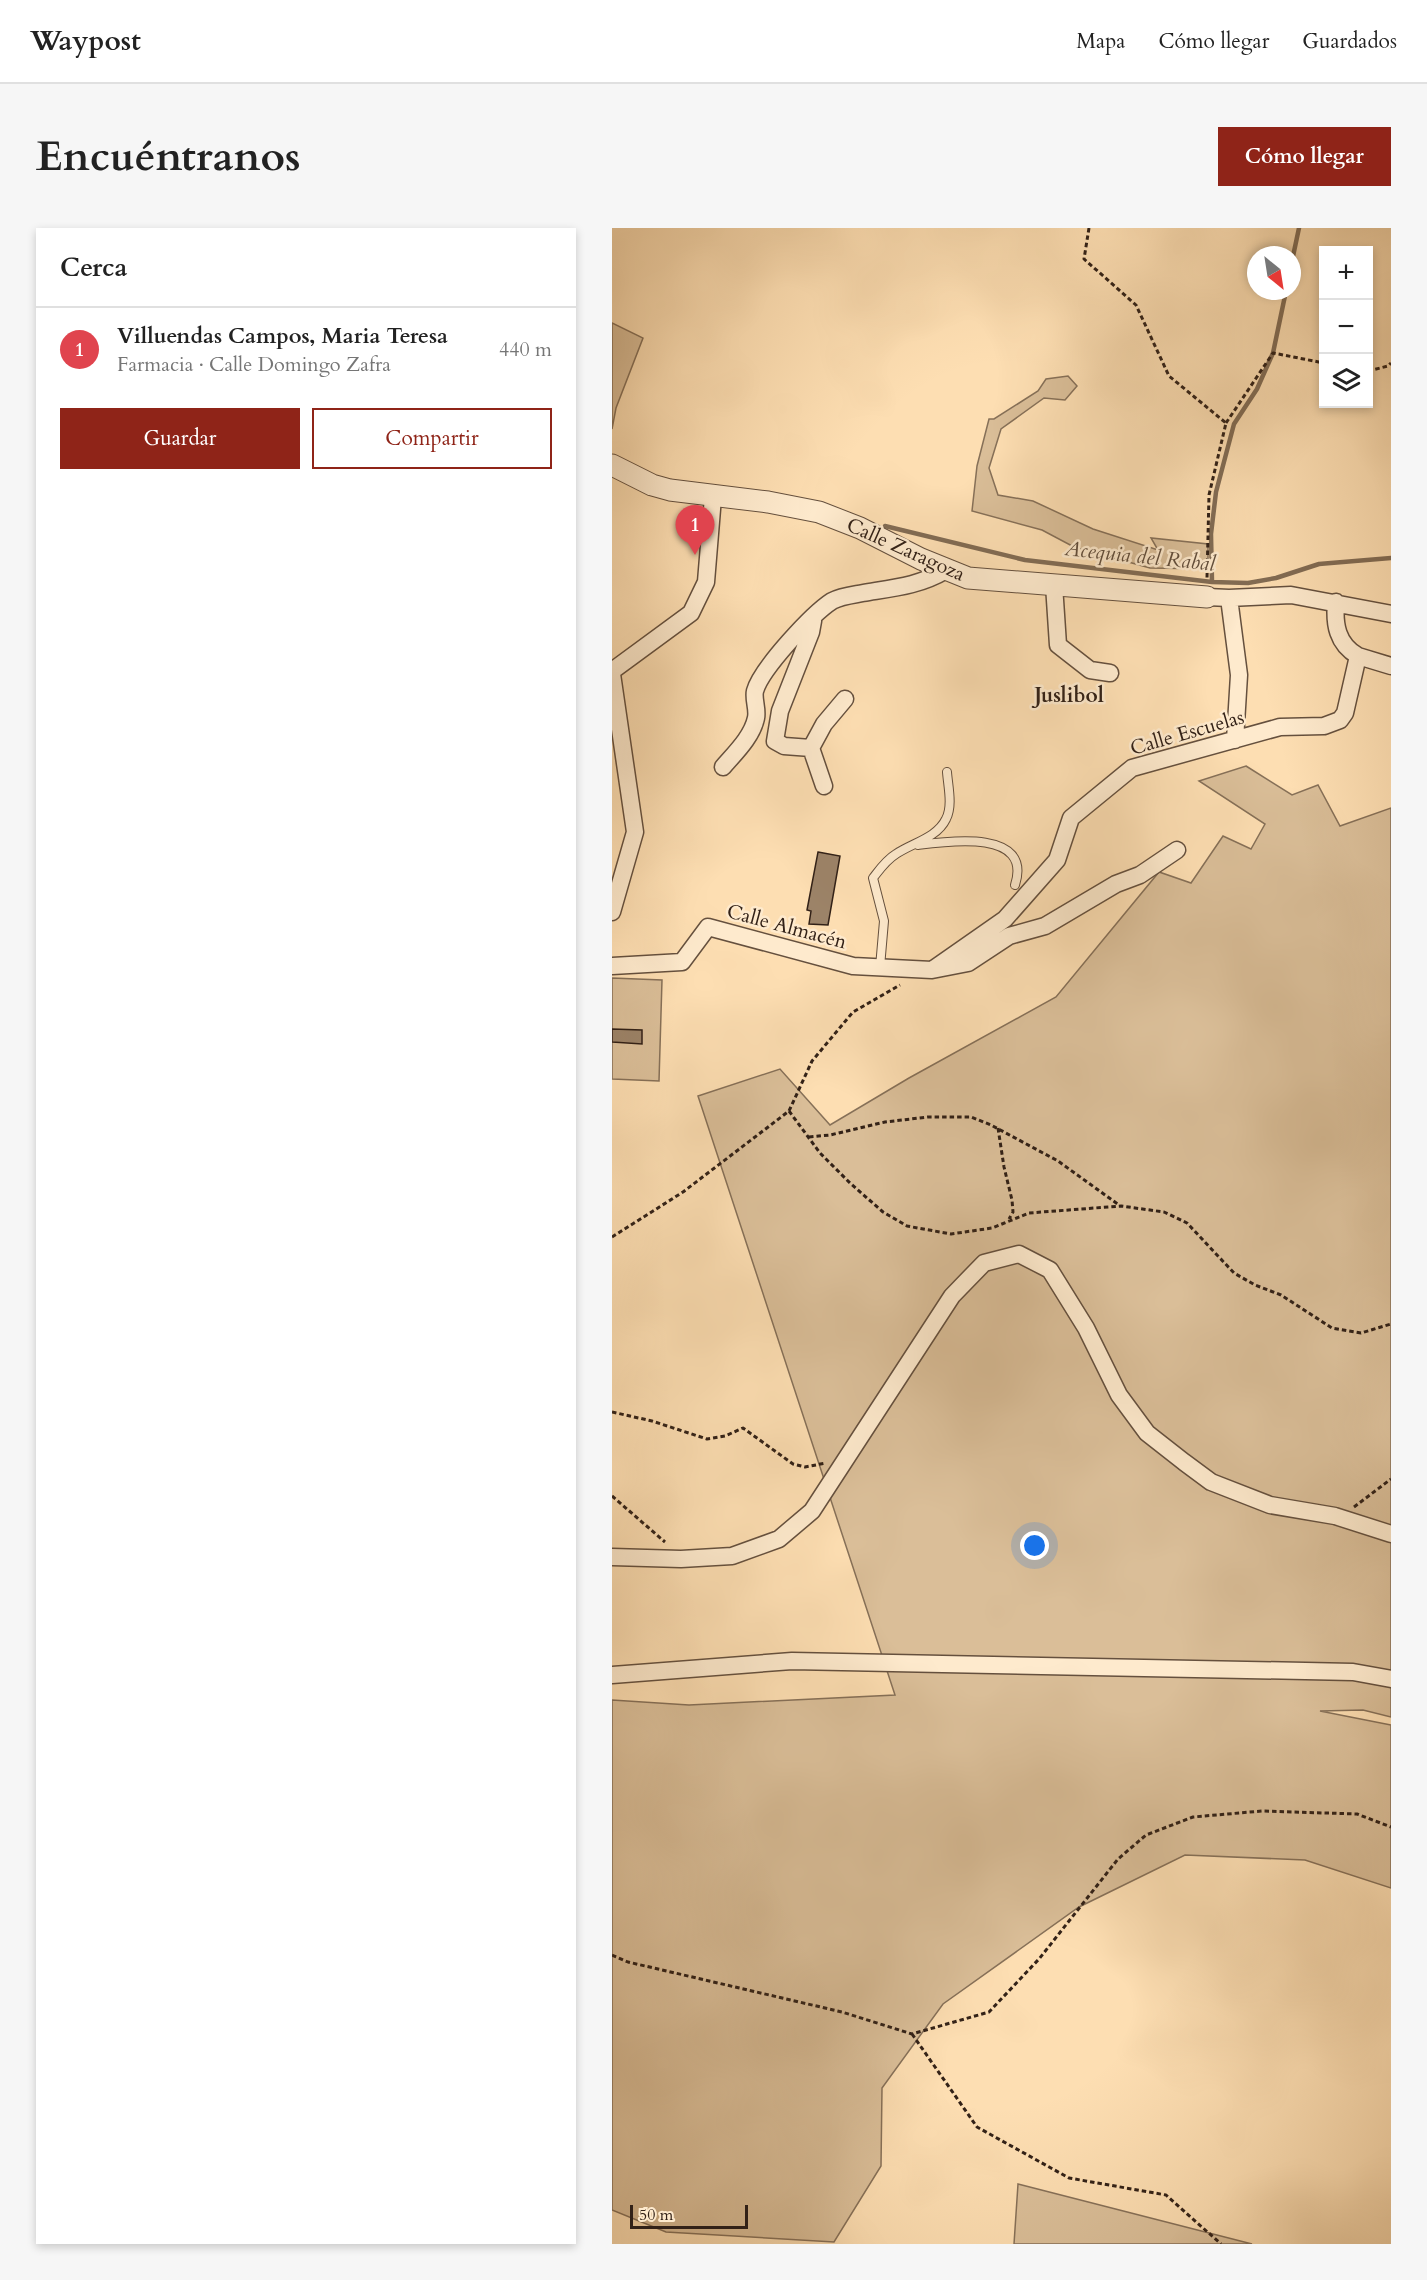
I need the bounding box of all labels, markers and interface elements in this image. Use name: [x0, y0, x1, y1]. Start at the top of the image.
text: Waypost: [30, 22, 141, 60]
text: Mapa: [1076, 27, 1125, 56]
text: Cómo llegar: [1158, 27, 1269, 56]
text: Guardados: [1302, 27, 1397, 56]
button: Cómo llegar: [1218, 127, 1391, 186]
text: Encuéntranos: [36, 128, 301, 185]
north arrow: [1247, 246, 1301, 300]
map controls: [1319, 246, 1373, 408]
button: +: [1319, 246, 1373, 300]
text: Cerca: [60, 250, 127, 285]
button: −: [1319, 300, 1373, 354]
text: Villuendas Campos, Maria Teresa: [117, 321, 448, 351]
text: 1: [74, 336, 85, 363]
text: 440 m: [499, 336, 552, 363]
text: Farmacia · Calle Domingo Zafra: [117, 351, 391, 378]
button: layers: [1319, 354, 1373, 408]
button: Guardar: [60, 408, 300, 469]
button: Compartir: [312, 408, 552, 469]
pin: 1: [676, 506, 715, 555]
street label: Calle Zaragoza: [842, 511, 970, 588]
water label: Acequia del Rabal: [1062, 534, 1218, 579]
district label: Juslibol: [1031, 681, 1104, 710]
street label: Calle Escuelas: [1127, 703, 1247, 762]
street label: Calle Almacén: [724, 898, 850, 956]
your location: [1020, 1531, 1049, 1560]
scale bar: [630, 2202, 748, 2230]
text: 50 m: [639, 2204, 673, 2226]

